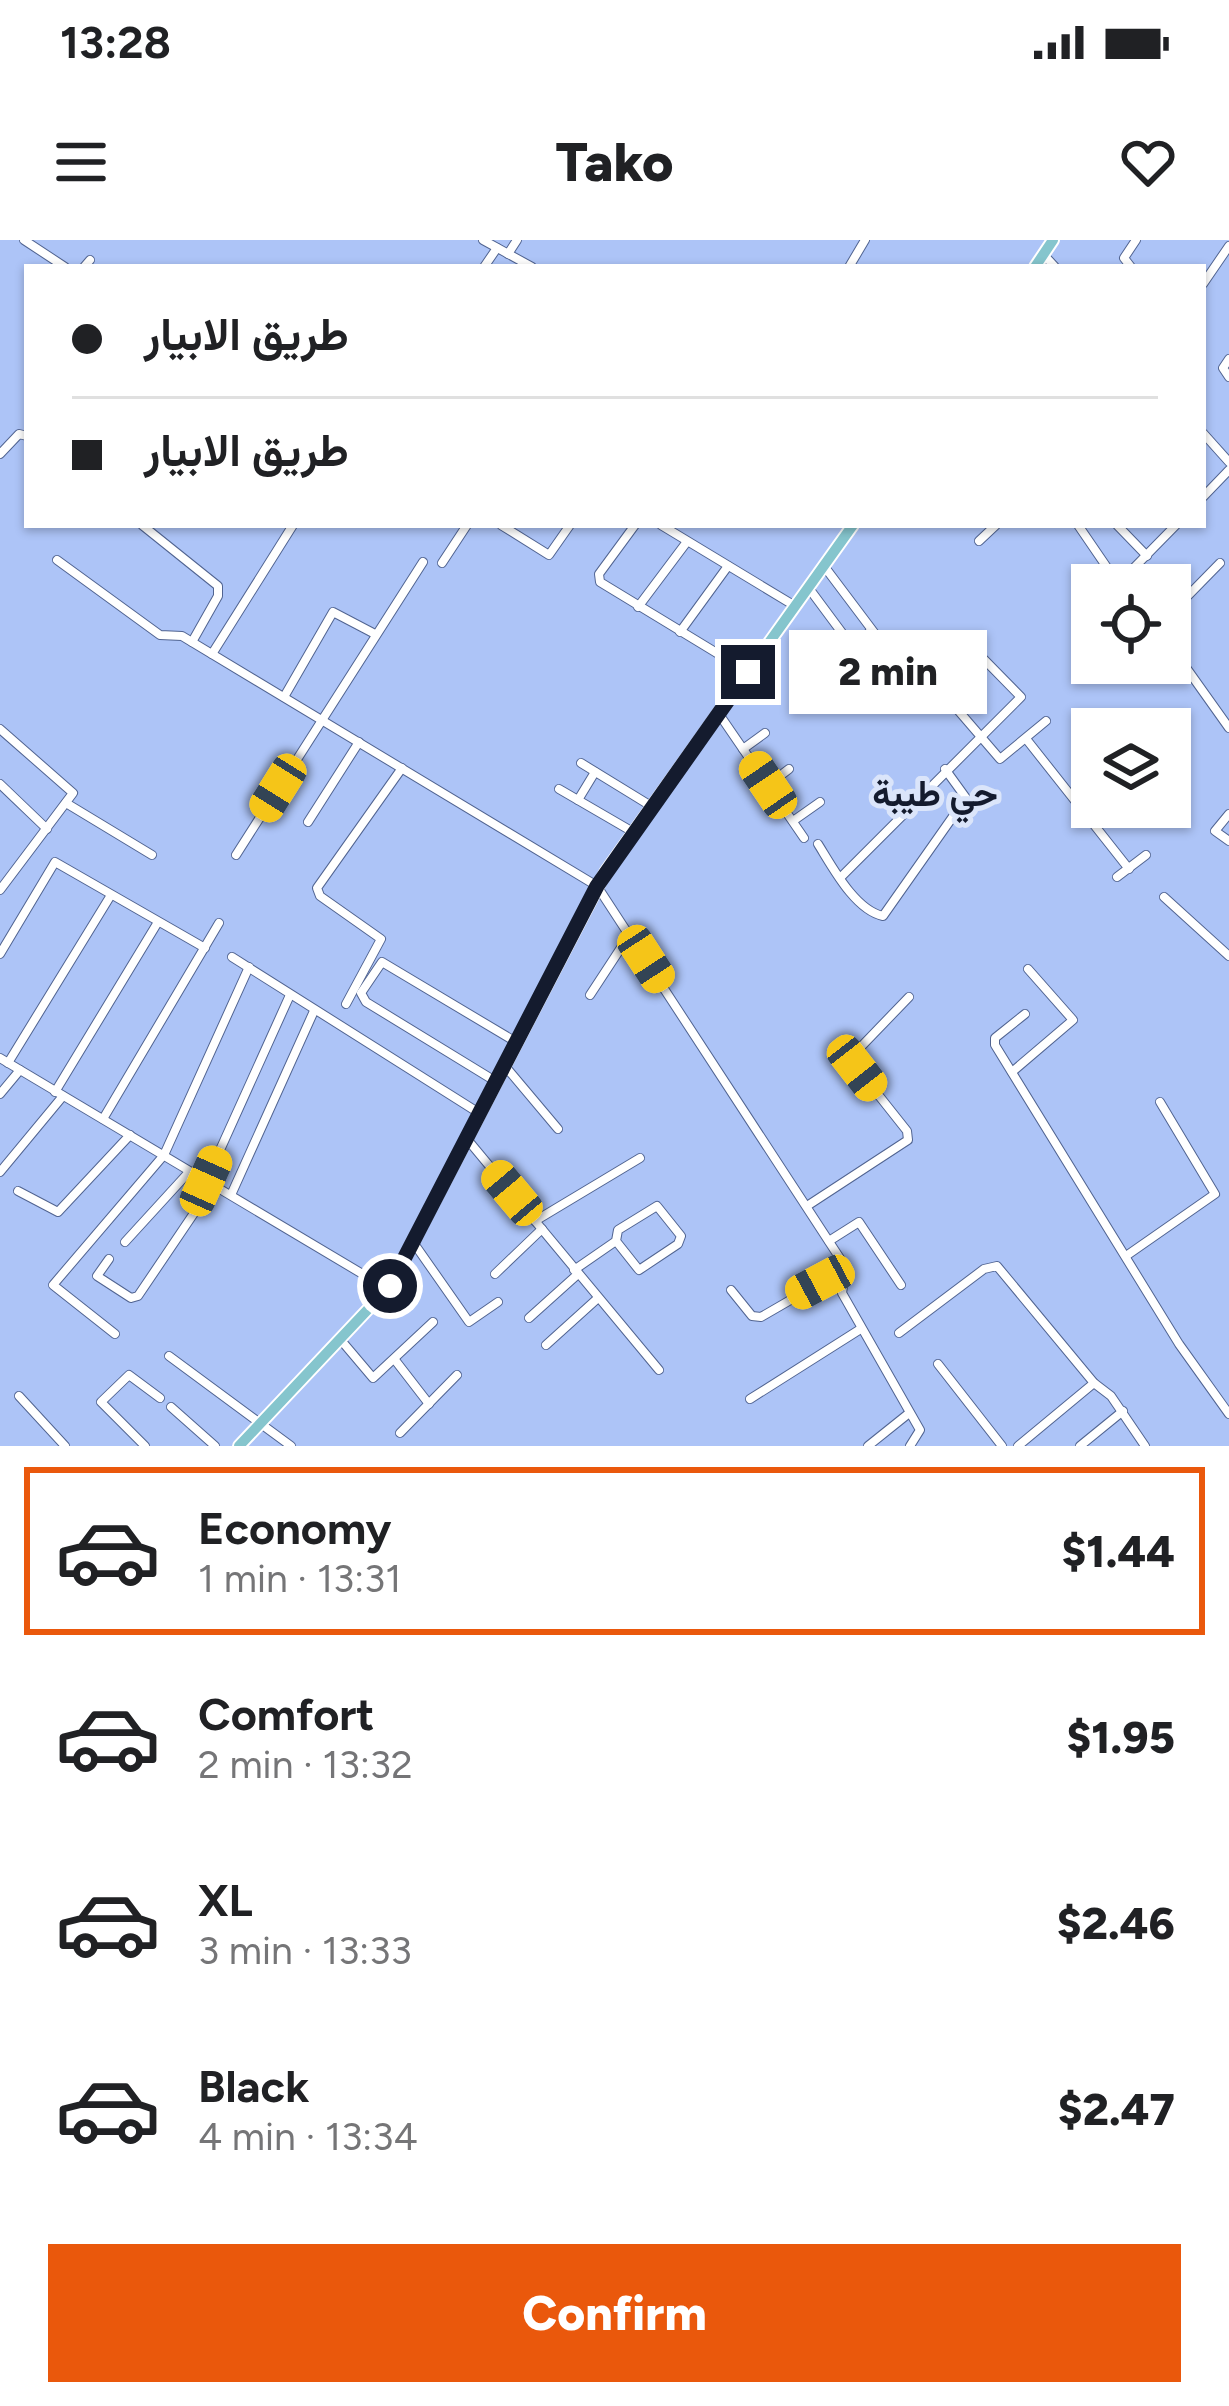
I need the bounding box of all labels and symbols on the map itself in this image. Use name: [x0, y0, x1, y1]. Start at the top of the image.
callout: 2 min: [790, 630, 988, 714]
route end: [721, 645, 775, 699]
car: [733, 745, 803, 825]
car: [244, 748, 312, 828]
district label: حي طيبة: [872, 772, 998, 823]
car: [611, 919, 681, 999]
car: [821, 1029, 893, 1107]
car: [175, 1141, 237, 1221]
car: [475, 1154, 549, 1232]
car: [780, 1249, 860, 1315]
route start: [363, 1259, 417, 1313]

